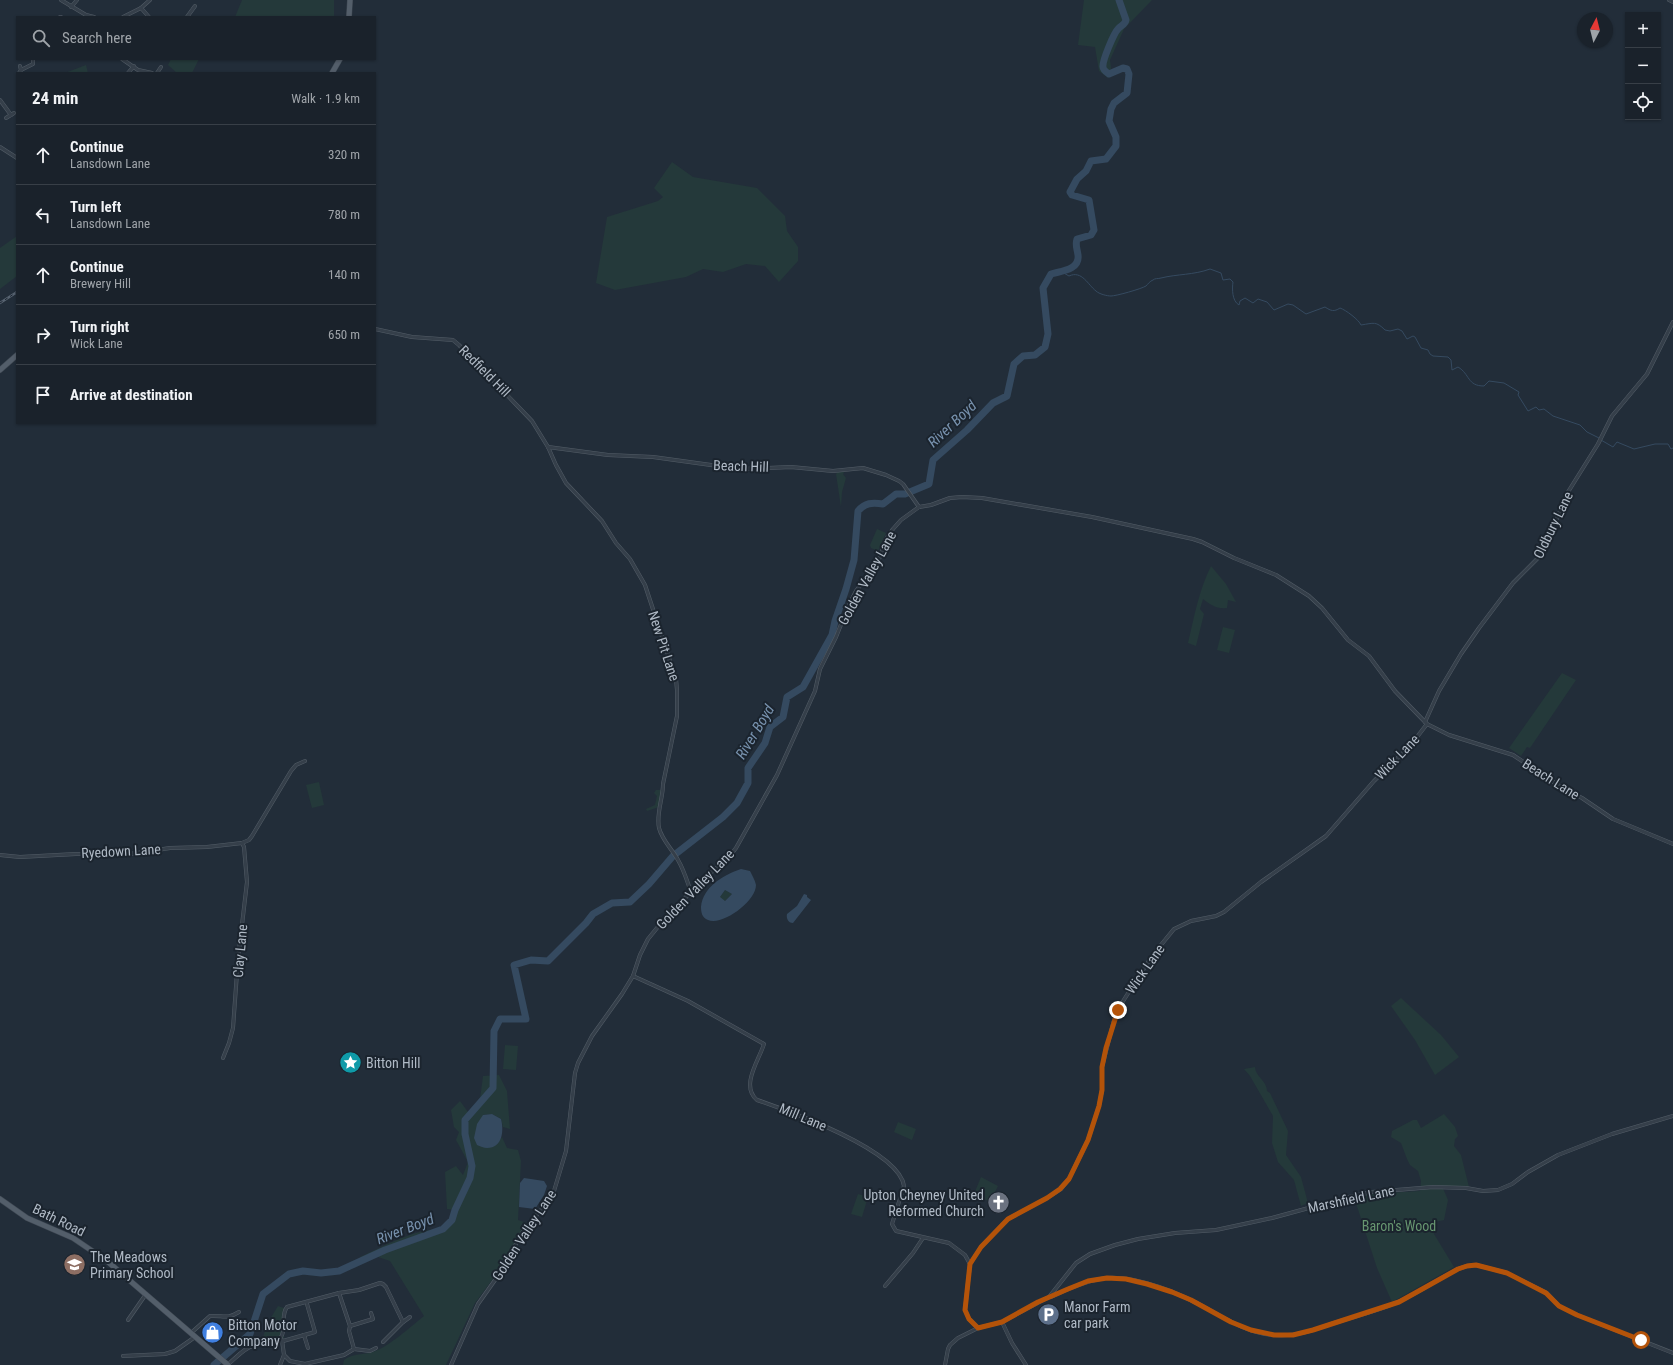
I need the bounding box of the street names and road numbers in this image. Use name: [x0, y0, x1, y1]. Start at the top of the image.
street label: Redfield Hill: [456, 342, 514, 400]
street label: Beach Hill: [713, 457, 769, 475]
street label: Oldbury Lane: [1530, 489, 1576, 561]
street label: Golden Valley Lane: [835, 528, 900, 628]
street label: New Pit Lane: [645, 609, 683, 683]
street label: Wick Lane: [1372, 731, 1423, 783]
street label: Beach Lane: [1520, 755, 1583, 803]
street label: Ryedown Lane: [81, 841, 162, 861]
street label: Golden Valley Lane: [653, 845, 737, 932]
street label: Clay Lane: [230, 923, 250, 978]
street label: Wick Lane: [1122, 941, 1168, 997]
street label: Mill Lane: [777, 1100, 830, 1134]
street label: Marshfield Lane: [1306, 1182, 1396, 1216]
street label: Golden Valley Lane: [489, 1186, 560, 1283]
street label: Bath Road: [30, 1200, 88, 1240]

